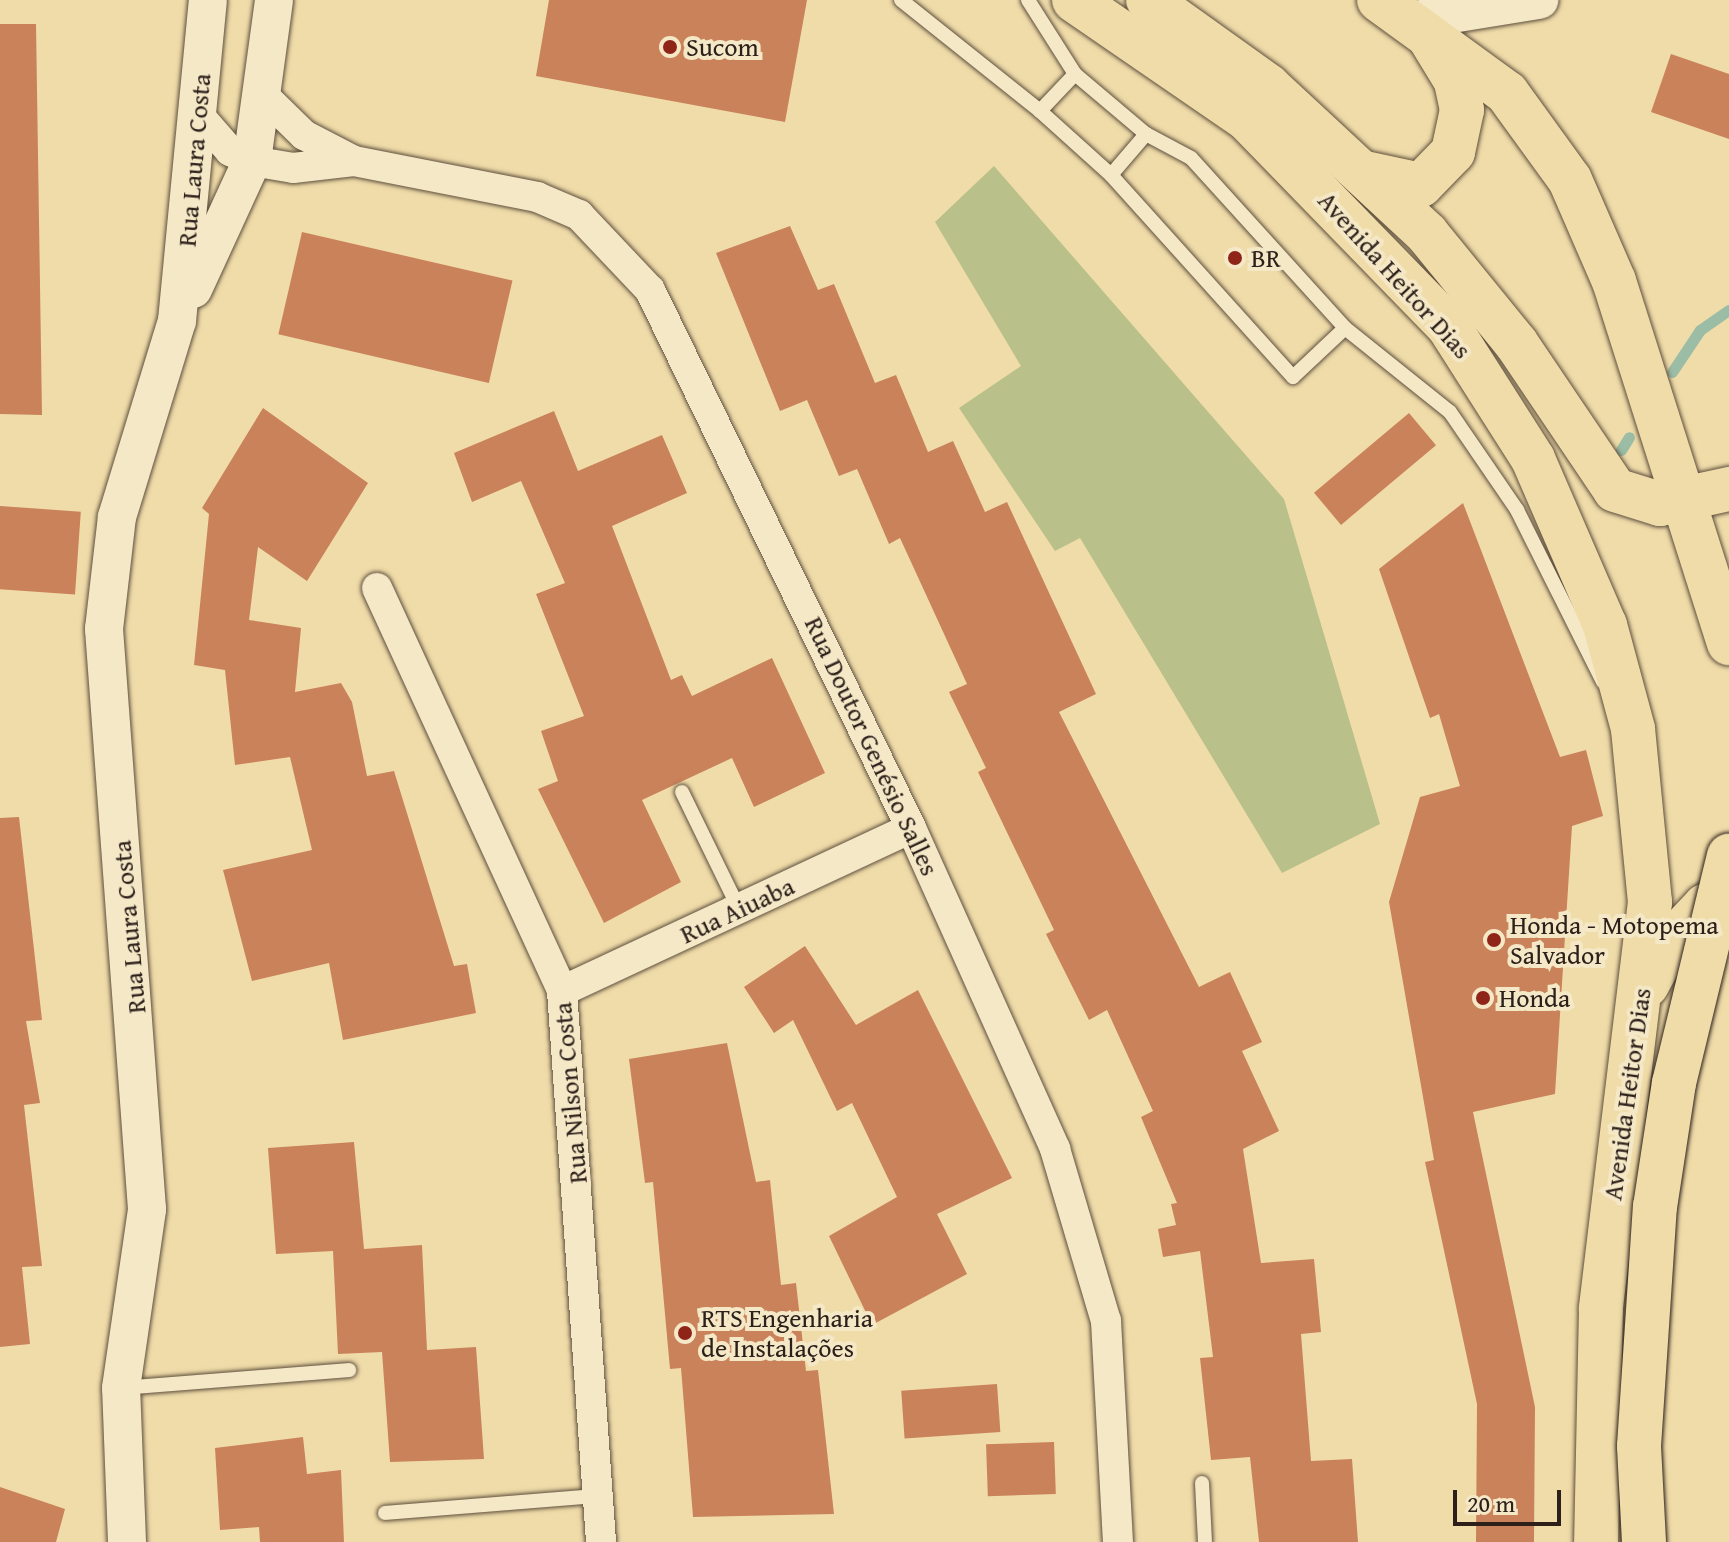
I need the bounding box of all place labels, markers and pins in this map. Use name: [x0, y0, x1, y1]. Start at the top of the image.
place label: Sucom: [686, 31, 759, 63]
marker: Sucom: [661, 38, 679, 56]
place label: BR: [1251, 242, 1281, 274]
marker: BR: [1226, 249, 1244, 267]
place label: Honda - Motopema Salvador: [1510, 909, 1718, 970]
marker: Honda - Motopema Salvador: [1485, 931, 1503, 949]
place label: Honda: [1499, 982, 1570, 1014]
marker: Honda: [1474, 989, 1492, 1007]
place label: RTS Engenharia de Instalações: [701, 1302, 873, 1364]
marker: RTS Engenharia de Instalações: [676, 1324, 694, 1342]

